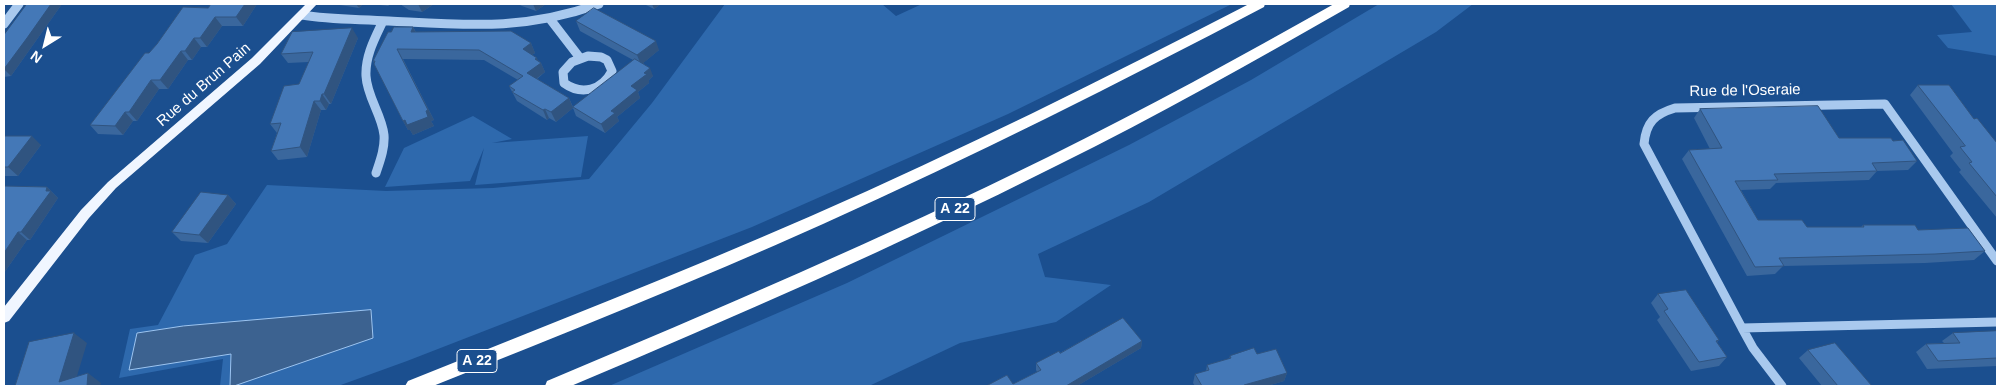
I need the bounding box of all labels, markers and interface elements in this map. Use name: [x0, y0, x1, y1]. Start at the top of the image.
north arrow: [20, 20, 70, 70]
street label: Rue du Brun Pain: [153, 39, 255, 131]
text: N: [27, 48, 45, 67]
street label: Rue de l'Oseraie: [1689, 81, 1801, 101]
road number: A 22: [935, 198, 975, 220]
road number: A 22: [457, 350, 497, 372]

